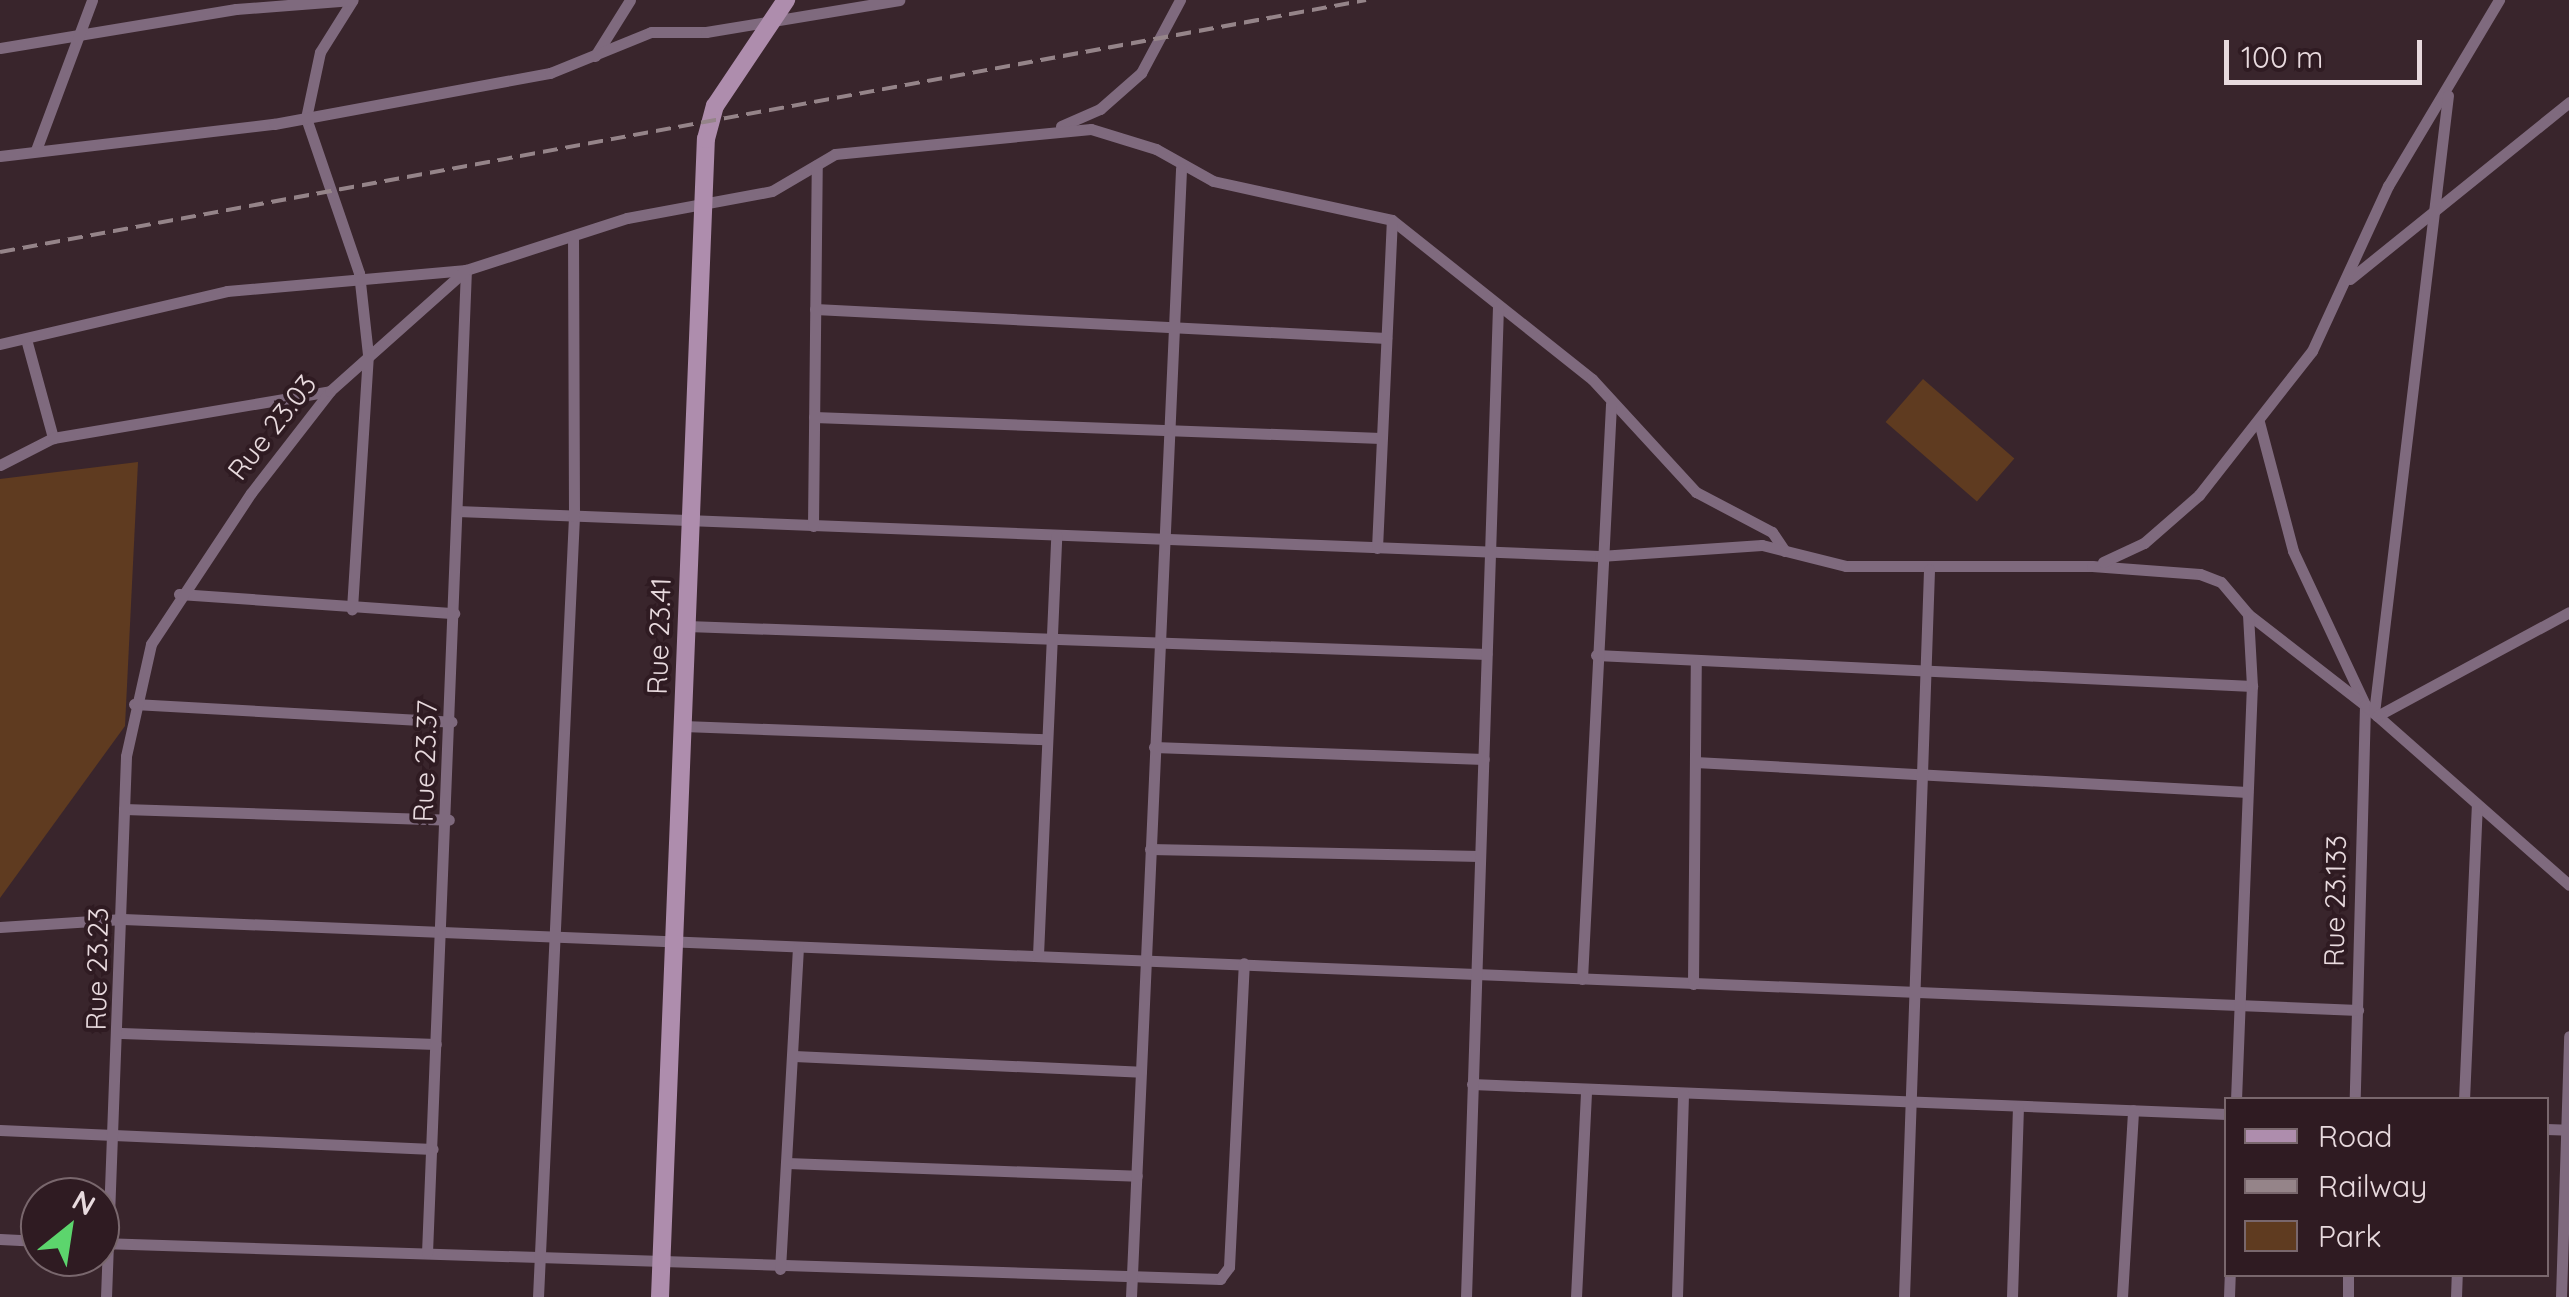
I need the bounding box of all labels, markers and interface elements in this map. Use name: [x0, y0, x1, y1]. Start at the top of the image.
scale bar: [2229, 20, 2426, 82]
text: 100 m: [2241, 38, 2323, 76]
street label: Rue 23.03: [220, 368, 324, 486]
street label: Rue 23.41: [640, 577, 678, 695]
street label: Rue 23.37: [406, 699, 444, 823]
street label: Rue 23.133: [2317, 835, 2353, 967]
street label: Rue 23.23: [79, 907, 115, 1031]
legend: [2224, 1097, 2549, 1277]
text: Road: [2318, 1117, 2392, 1155]
text: Railway: [2318, 1167, 2427, 1205]
north arrow: [20, 1177, 120, 1277]
text: N: [67, 1182, 102, 1223]
text: Park: [2318, 1217, 2382, 1255]

